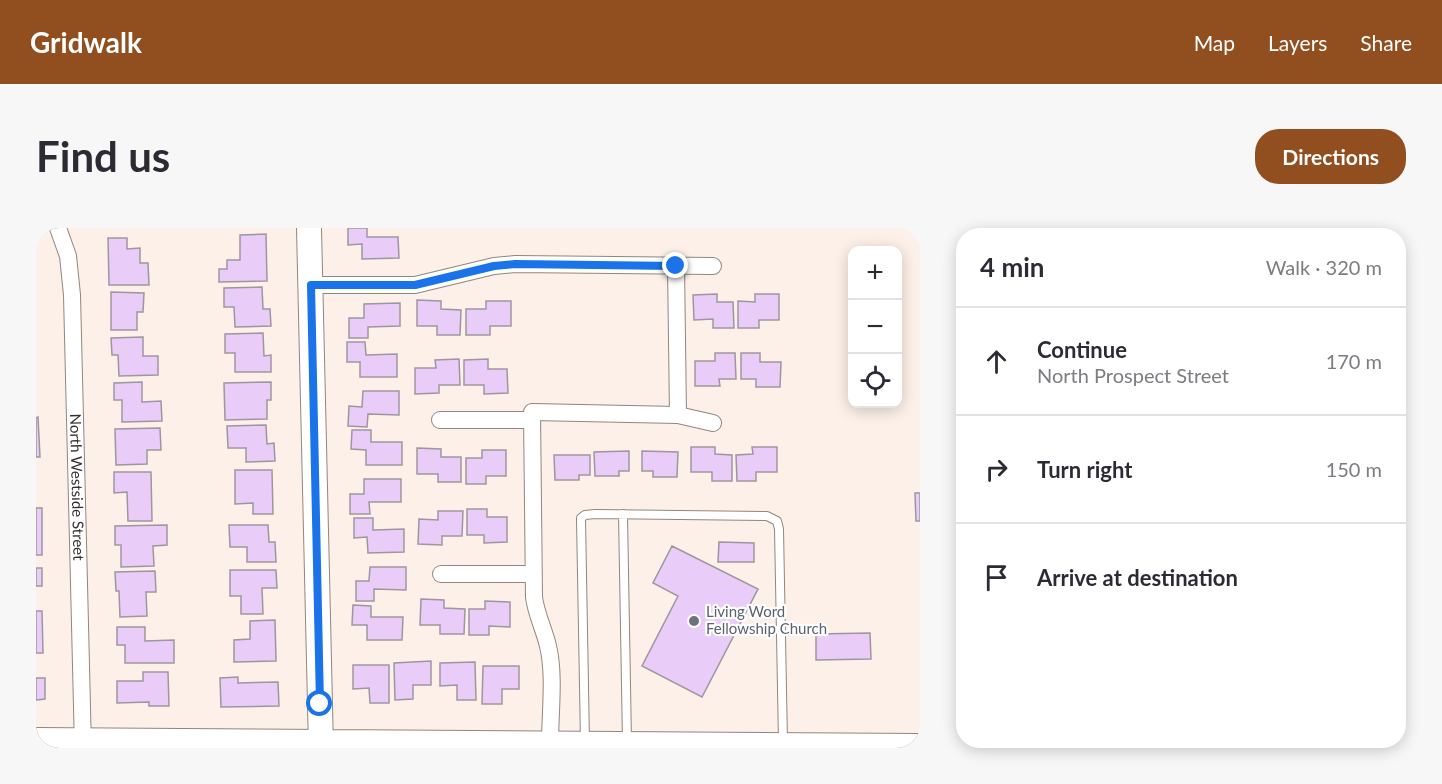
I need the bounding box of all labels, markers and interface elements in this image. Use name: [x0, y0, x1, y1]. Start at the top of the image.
text: Gridwalk: [30, 25, 142, 59]
text: Map: [1194, 30, 1235, 55]
text: Layers: [1268, 30, 1327, 55]
text: Share: [1360, 30, 1412, 55]
button: Directions: [1255, 129, 1406, 184]
text: Find us: [36, 131, 170, 181]
map controls: [848, 246, 902, 408]
button: +: [848, 246, 902, 300]
text: 4 min: [980, 251, 1044, 283]
route end: [662, 252, 688, 278]
text: Walk · 320 m: [1266, 255, 1382, 279]
button: −: [848, 300, 902, 354]
text: Continue: [1037, 336, 1127, 363]
icon: ahead: [980, 345, 1013, 378]
text: 170 m: [1326, 349, 1382, 373]
button: locate: [848, 354, 902, 408]
text: North Prospect Street: [1037, 363, 1229, 387]
street label: North Westside Street: [67, 413, 88, 561]
icon: right: [980, 453, 1013, 486]
text: Turn right: [1037, 456, 1132, 483]
text: 150 m: [1326, 457, 1382, 481]
icon: arrive: [980, 561, 1013, 594]
text: Arrive at destination: [1037, 564, 1238, 591]
place label: Living Word Fellowship Church: [706, 602, 827, 637]
marker: Living Word Fellowship Church: [687, 614, 701, 628]
route start: [306, 690, 332, 716]

